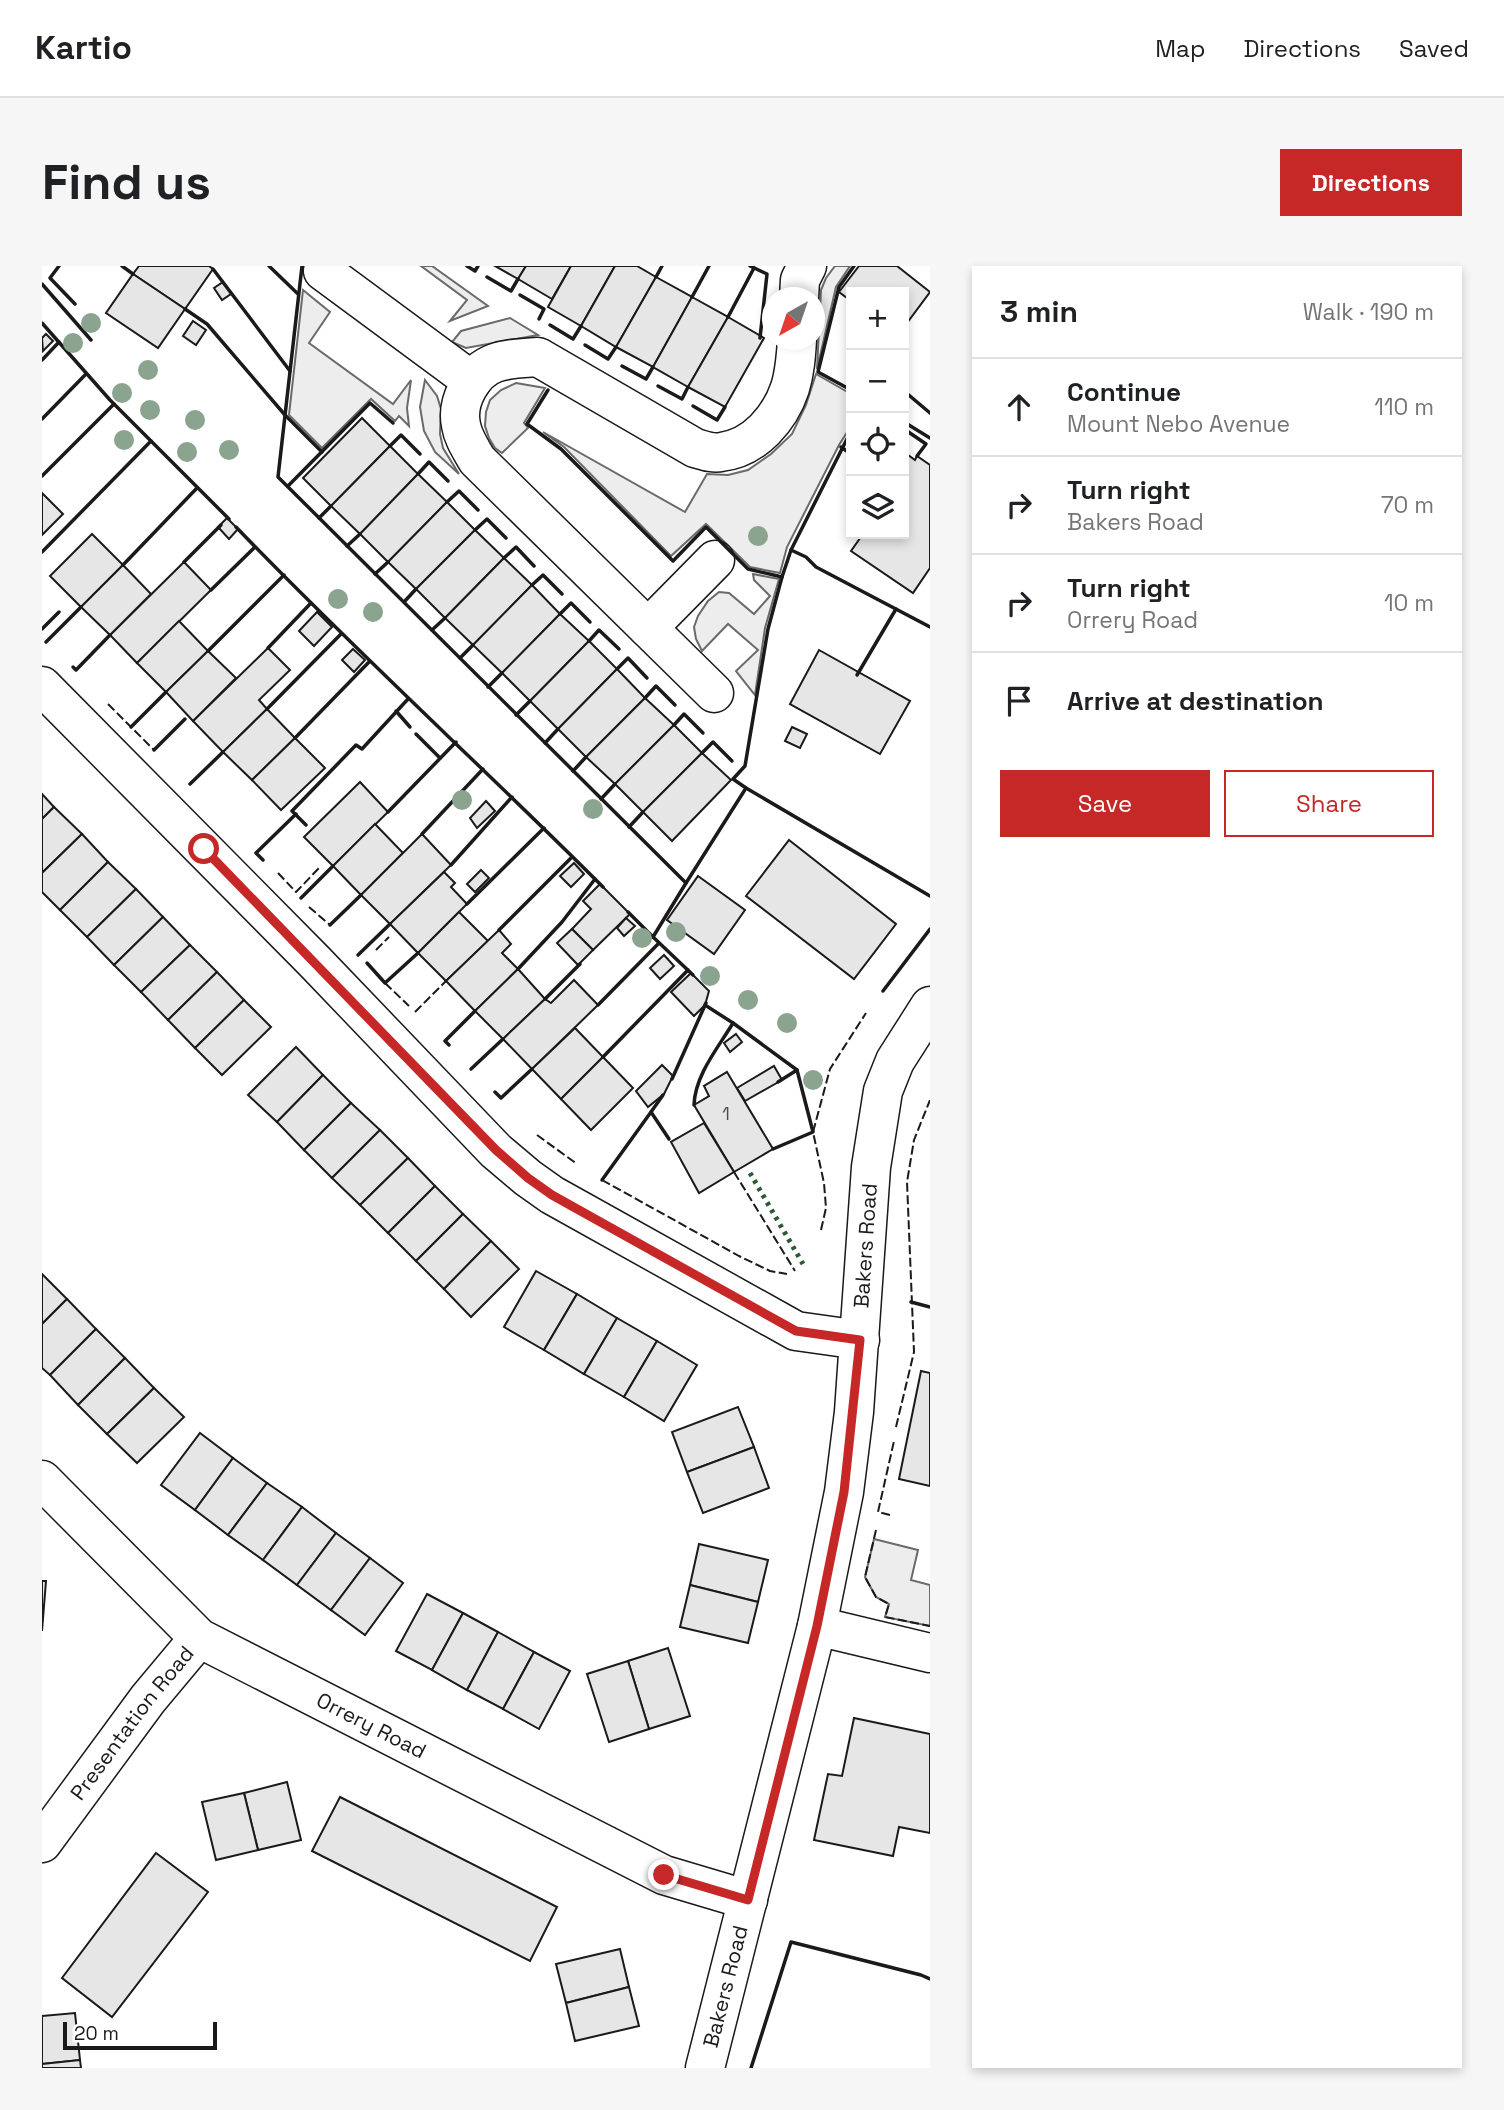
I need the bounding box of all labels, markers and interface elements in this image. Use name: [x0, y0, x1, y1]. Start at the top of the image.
text: Kartio: [35, 27, 132, 69]
text: Map: [1155, 33, 1205, 64]
text: Directions: [1243, 33, 1361, 64]
text: Saved: [1399, 33, 1469, 64]
button: Directions: [1280, 149, 1462, 216]
text: Find us: [42, 151, 211, 213]
north arrow: [762, 287, 825, 350]
map controls: [846, 287, 909, 539]
button: +: [846, 287, 909, 350]
text: 3 min: [1000, 292, 1078, 331]
text: Walk · 190 m: [1303, 297, 1434, 327]
button: −: [846, 350, 909, 413]
text: Continue: [1067, 375, 1181, 409]
icon: ahead: [1000, 388, 1038, 426]
text: 110 m: [1374, 392, 1434, 422]
text: Mount Nebo Avenue: [1067, 409, 1290, 439]
button: locate: [846, 413, 909, 476]
text: Turn right: [1067, 473, 1191, 507]
button: layers: [846, 476, 909, 539]
icon: right: [1000, 486, 1038, 524]
text: 70 m: [1381, 490, 1434, 520]
text: Bakers Road: [1067, 507, 1204, 537]
text: Turn right: [1067, 571, 1191, 605]
icon: right: [1000, 584, 1038, 622]
text: 10 m: [1384, 588, 1434, 618]
text: Orrery Road: [1067, 605, 1198, 635]
icon: arrive: [1000, 682, 1038, 720]
text: Arrive at destination: [1067, 684, 1324, 718]
button: Save: [1000, 770, 1210, 837]
button: Share: [1224, 770, 1434, 837]
route start: [188, 833, 219, 864]
house number: 1: [722, 1102, 730, 1125]
street label: Bakers Road: [847, 1182, 883, 1309]
street label: Presentation Road: [64, 1640, 200, 1805]
street label: Orrery Road: [312, 1686, 431, 1765]
route end: [648, 1859, 679, 1890]
street label: Bakers Road: [697, 1923, 754, 2050]
scale bar: [63, 2019, 217, 2051]
text: 20 m: [74, 2021, 119, 2046]

